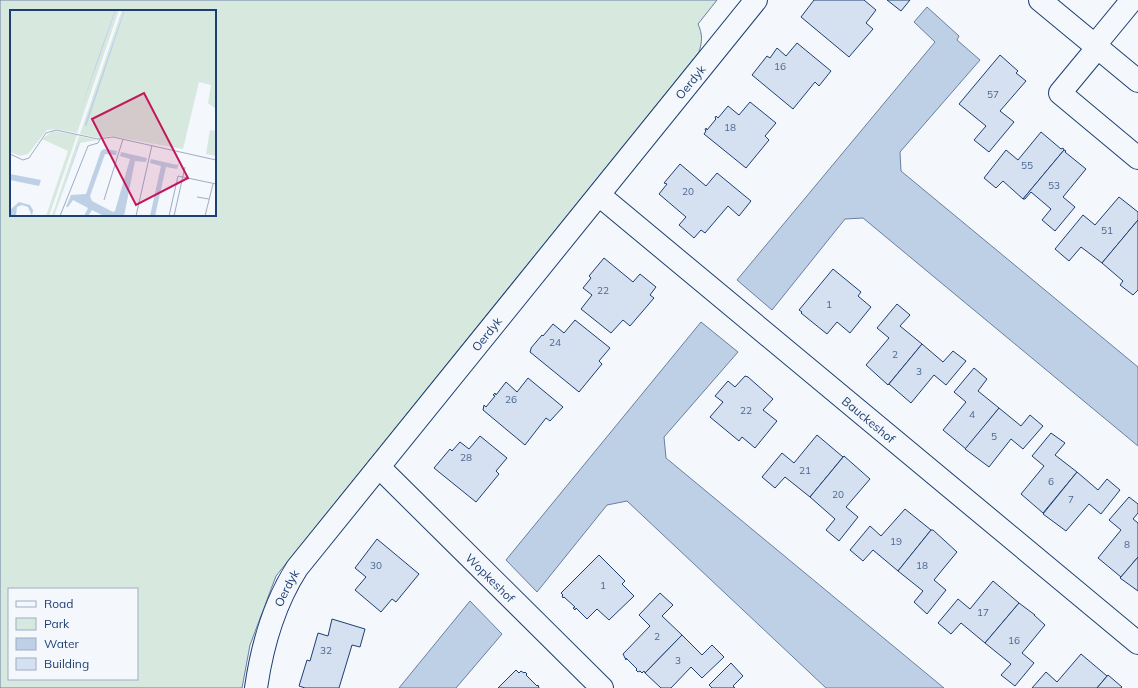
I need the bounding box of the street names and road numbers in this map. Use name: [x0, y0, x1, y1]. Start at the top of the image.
street label: Oerdyk: [672, 61, 709, 102]
street label: Oerdyk: [468, 313, 505, 354]
street label: Bauckeshof: [839, 393, 899, 446]
street label: Wopkeshof: [463, 550, 519, 606]
street label: Oerdyk: [271, 566, 302, 609]

